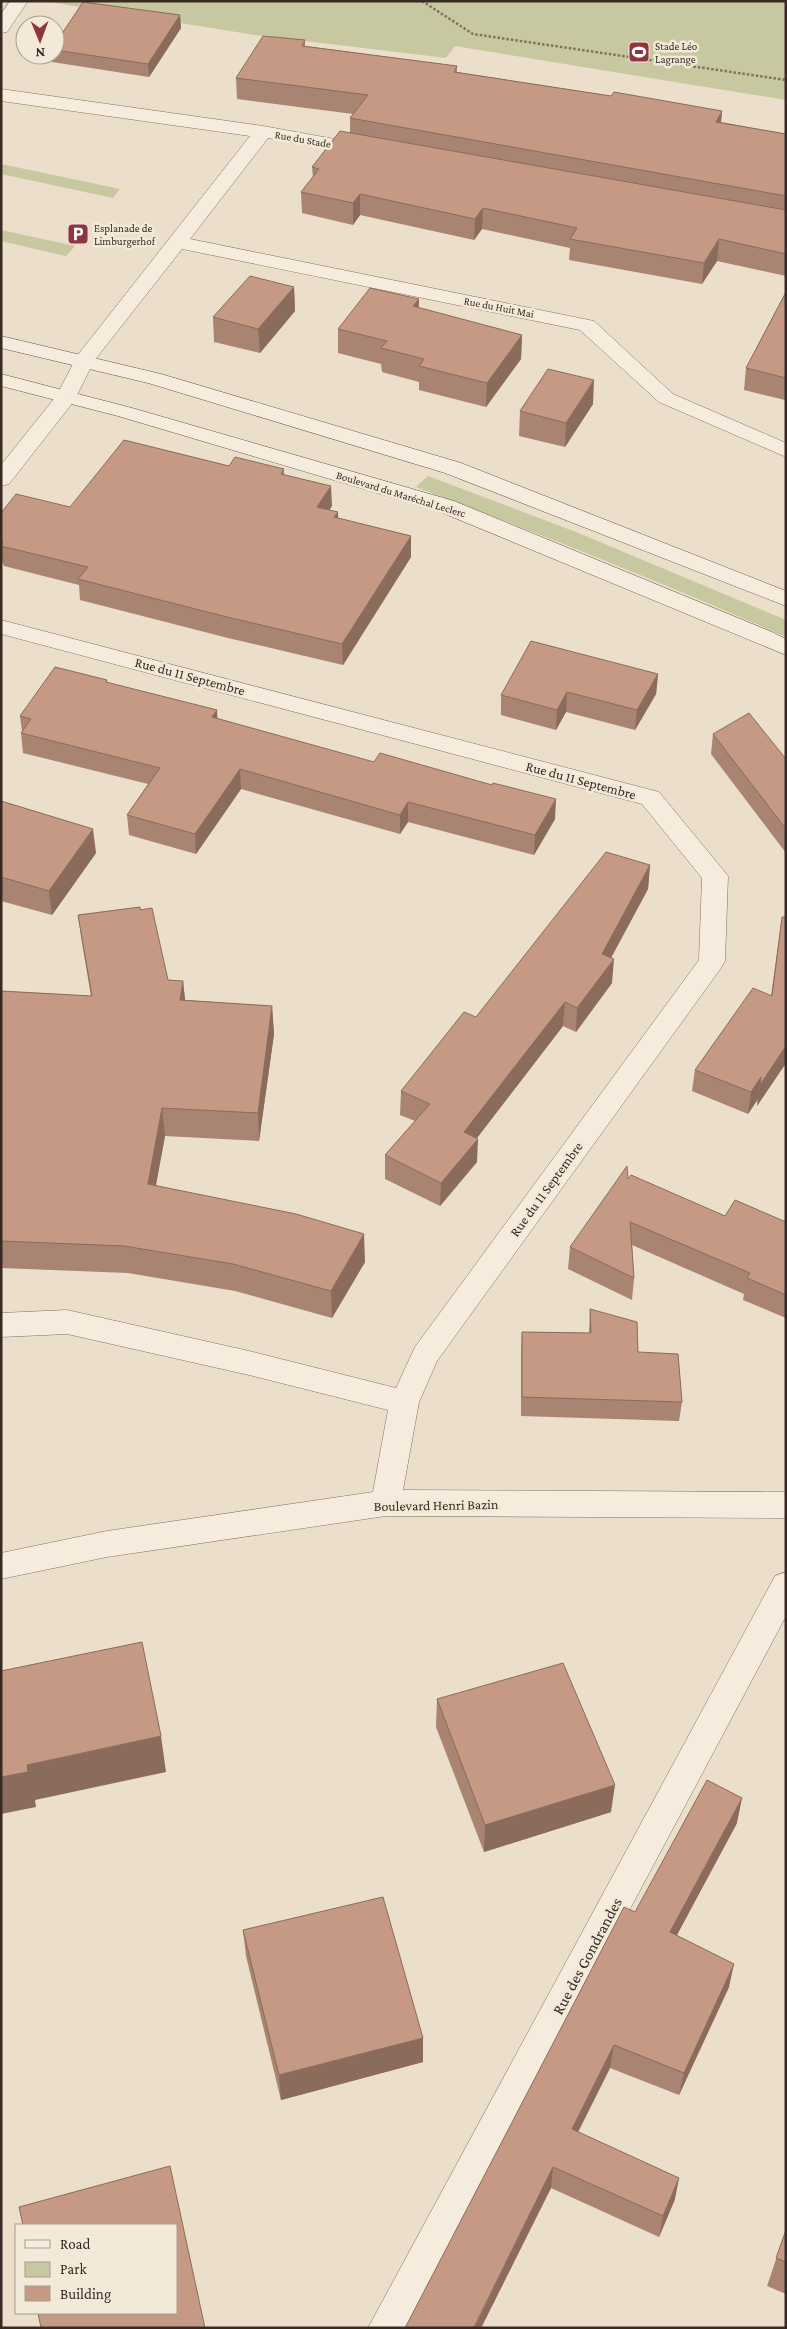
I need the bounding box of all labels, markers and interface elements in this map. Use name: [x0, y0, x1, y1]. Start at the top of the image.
north arrow: [15, 15, 65, 65]
sports icon: Stade Léo Lagrange: [627, 40, 651, 64]
place label: Stade Léo Lagrange: [655, 40, 698, 66]
text: N: [35, 45, 45, 61]
street label: Rue du Stade: [274, 128, 332, 150]
parking icon: Esplanade de Limburgerhof: [66, 222, 90, 246]
place label: Esplanade de Limburgerhof: [94, 222, 156, 248]
street label: Rue du Huit Mai: [463, 294, 535, 320]
street label: Boulevard du Maréchal Leclerc: [335, 469, 467, 519]
street label: Rue du 11 Septembre: [133, 654, 247, 698]
street label: Rue du 11 Septembre: [524, 758, 638, 802]
street label: Rue du 11 Septembre: [506, 1139, 586, 1239]
street label: Boulevard Henri Bazin: [374, 1496, 499, 1514]
street label: Rue des Gondrandes: [549, 1895, 625, 2017]
legend: [15, 2224, 178, 2314]
text: Road: [60, 2236, 91, 2252]
text: Park: [60, 2261, 87, 2277]
text: Building: [60, 2286, 111, 2303]

